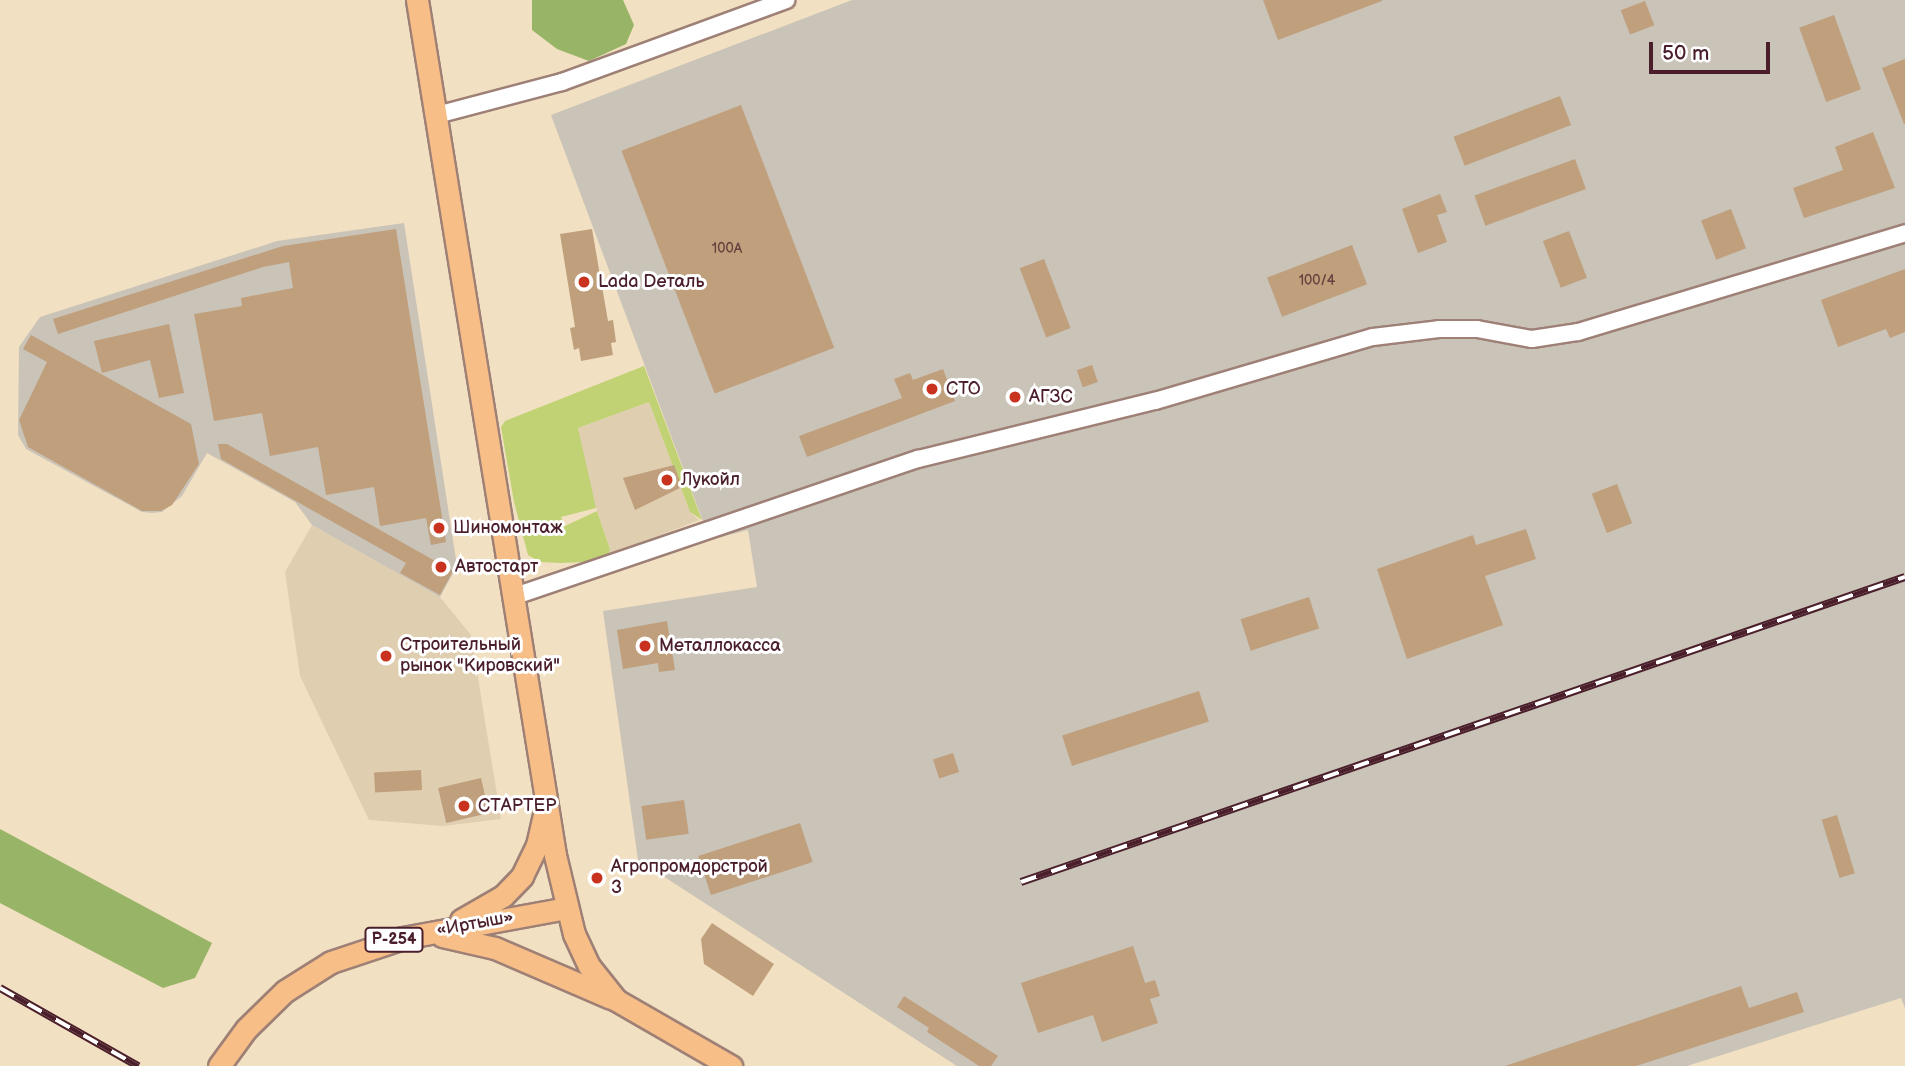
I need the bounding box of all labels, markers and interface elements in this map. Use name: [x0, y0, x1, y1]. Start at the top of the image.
scale bar: [1653, 28, 1774, 72]
text: 50 m: [1662, 41, 1709, 66]
house number: 100А: [712, 241, 742, 257]
place label: Lada Dеталь: [598, 271, 704, 293]
house number: 100/4: [1299, 273, 1335, 289]
marker: Lada Dеталь: [576, 274, 592, 290]
place label: СТО: [946, 378, 981, 400]
marker: СТО: [924, 381, 940, 397]
place label: АГЗС: [1029, 386, 1073, 408]
marker: АГЗС: [1007, 389, 1023, 405]
place label: Лукойл: [681, 469, 740, 491]
marker: Лукойл: [659, 472, 675, 488]
place label: Шиномонтаж: [453, 517, 563, 539]
marker: Шиномонтаж: [431, 520, 447, 536]
place label: Автостарт: [455, 556, 538, 578]
marker: Автостарт: [433, 559, 449, 575]
place label: Строительный рынок "Кировский": [400, 635, 560, 678]
place label: Металлокасса: [659, 635, 781, 657]
marker: Металлокасса: [637, 638, 653, 654]
marker: Строительный рынок "Кировский": [378, 648, 394, 664]
place label: СТАРТЕР: [478, 795, 556, 817]
marker: СТАРТЕР: [456, 798, 472, 814]
place label: Агропромдорстрой 3: [611, 857, 768, 900]
marker: Агропромдорстрой 3: [589, 870, 605, 886]
street label: «Иртыш»: [435, 907, 515, 941]
road number: Р-254: [364, 928, 424, 952]

